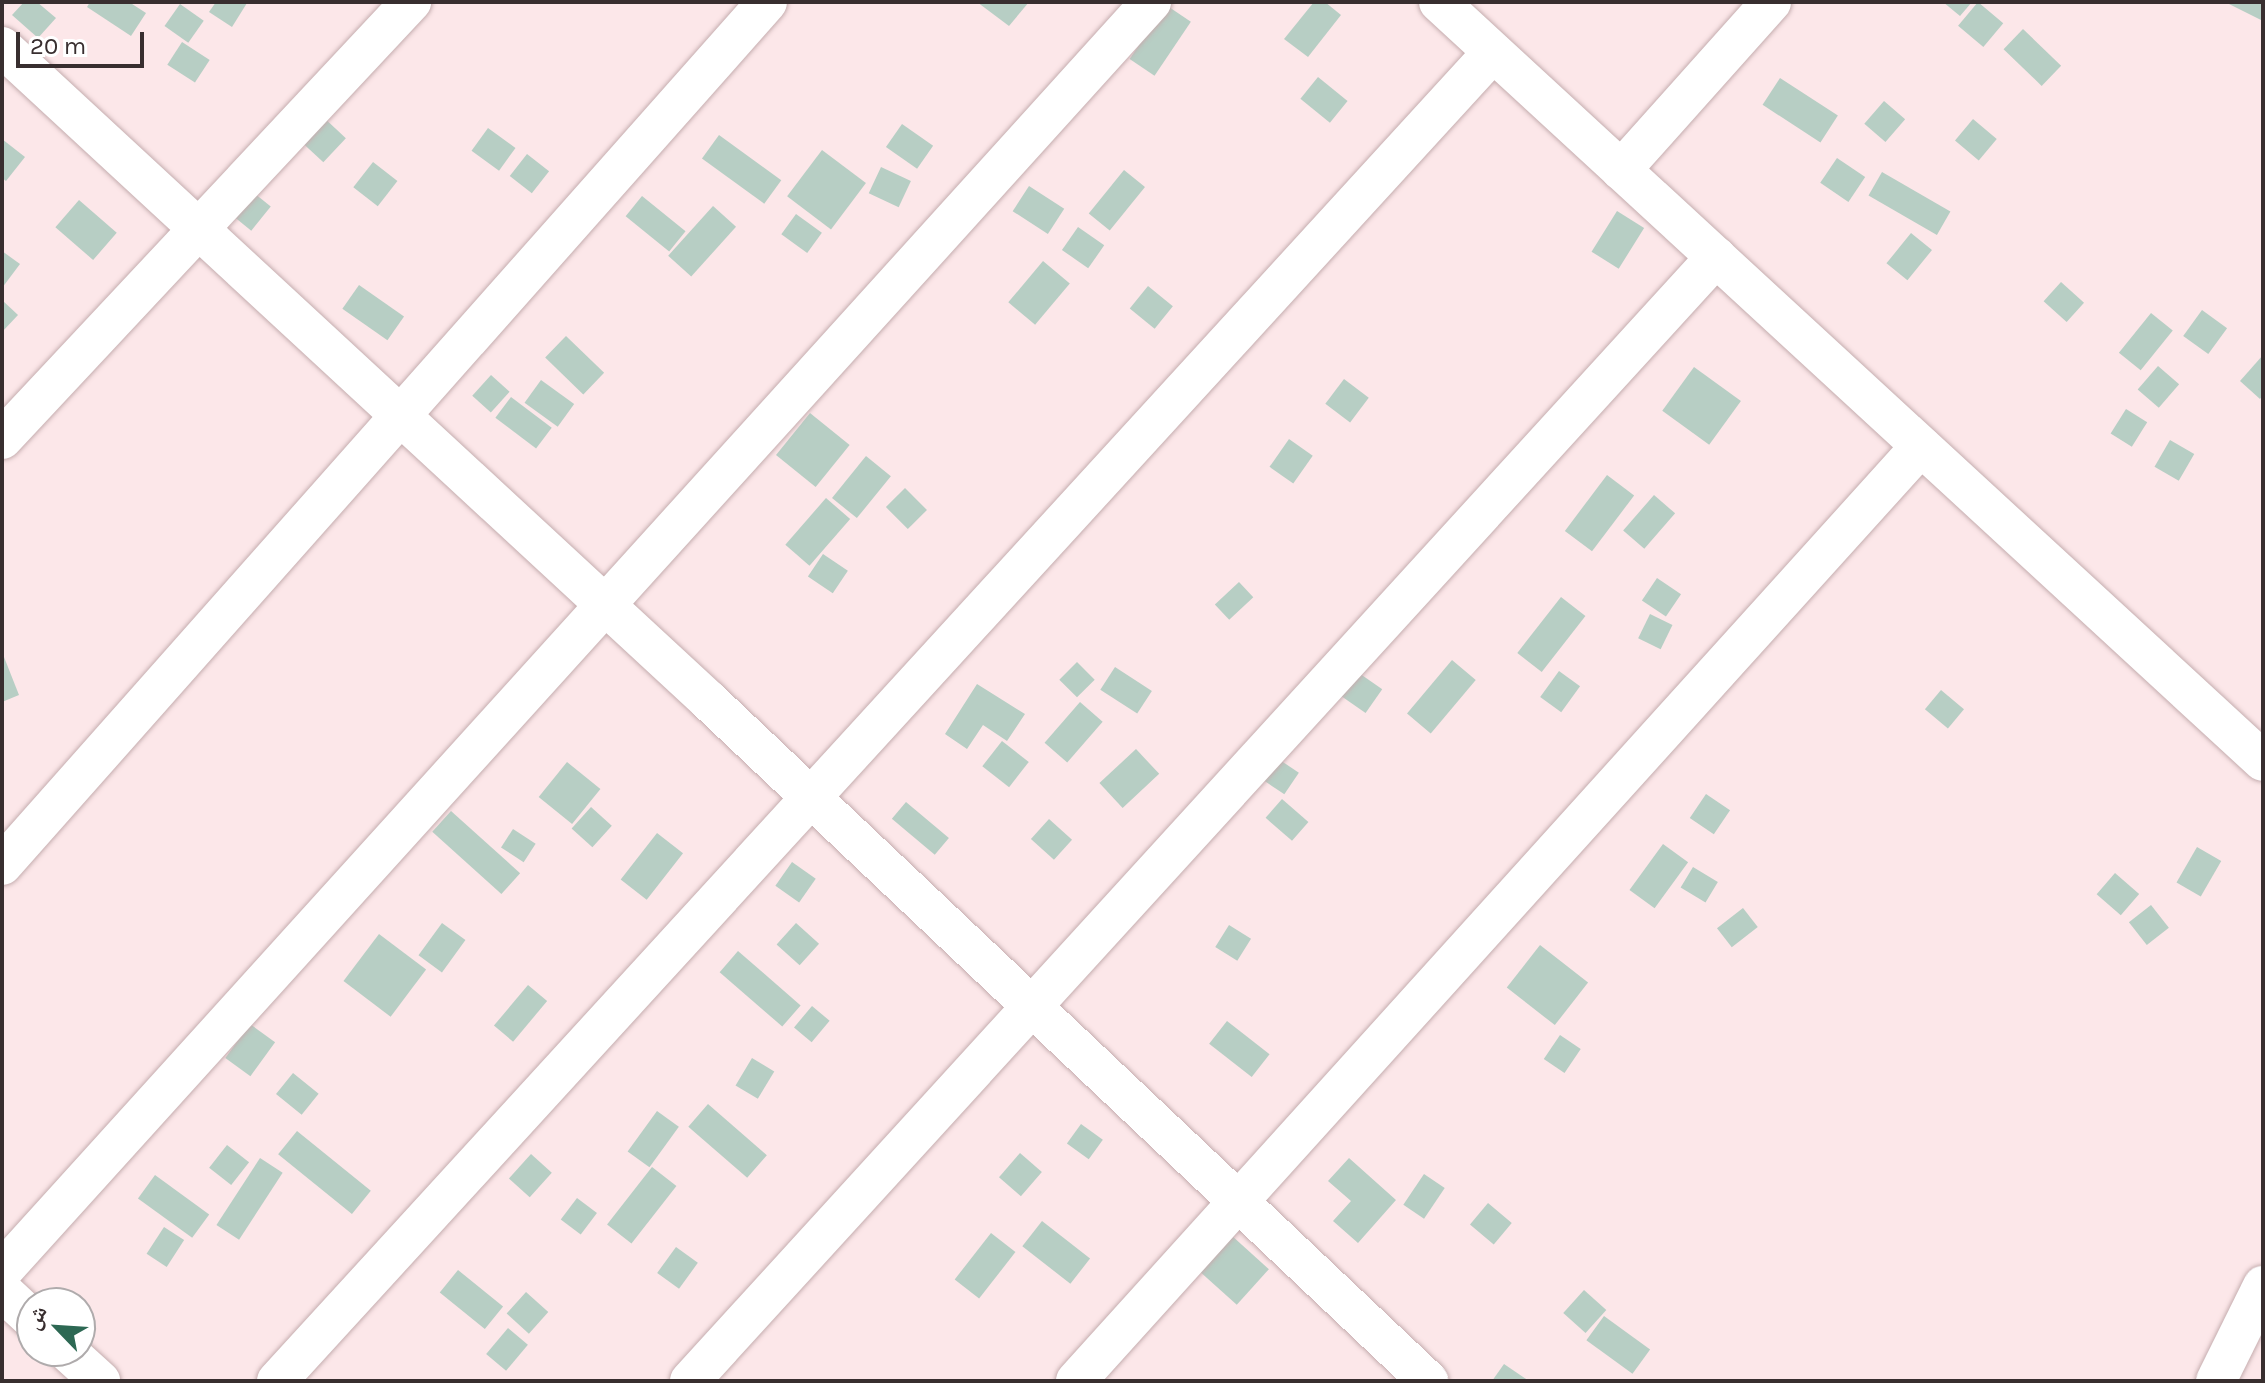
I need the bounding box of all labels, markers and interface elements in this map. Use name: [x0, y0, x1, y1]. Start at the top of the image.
scale bar: [20, 16, 148, 66]
text: 20 m: [30, 32, 86, 60]
north arrow: [16, 1287, 96, 1367]
text: ش: [19, 1302, 53, 1334]

